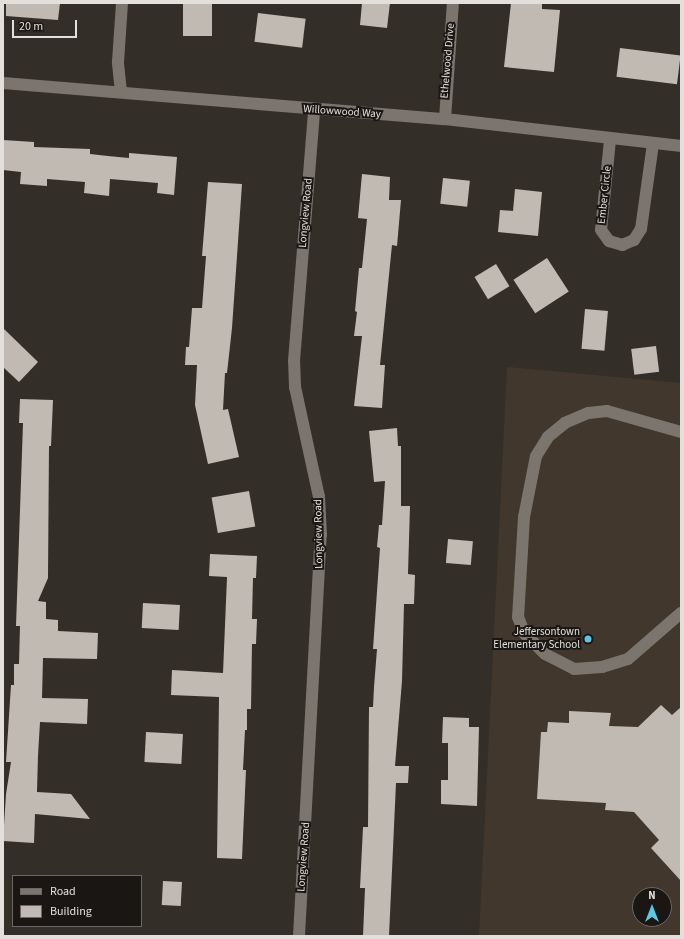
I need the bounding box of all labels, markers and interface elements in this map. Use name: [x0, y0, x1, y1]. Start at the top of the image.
scale bar: [14, 12, 79, 38]
text: 20 m: [19, 18, 43, 35]
street label: Ethelwood Drive: [438, 23, 458, 99]
street label: Willowwood Way: [303, 103, 381, 121]
street label: Ember Circle: [595, 165, 615, 225]
street label: Longview Road: [296, 178, 316, 248]
street label: Longview Road: [312, 499, 326, 569]
place label: Jeffersontown Elementary School: [493, 626, 580, 652]
marker: Jeffersontown Elementary School: [583, 634, 593, 644]
street label: Longview Road: [295, 822, 313, 892]
legend: [12, 875, 142, 927]
text: Road: [50, 883, 76, 900]
north arrow: [632, 887, 672, 927]
text: N: [648, 888, 656, 903]
text: Building: [50, 903, 92, 920]

